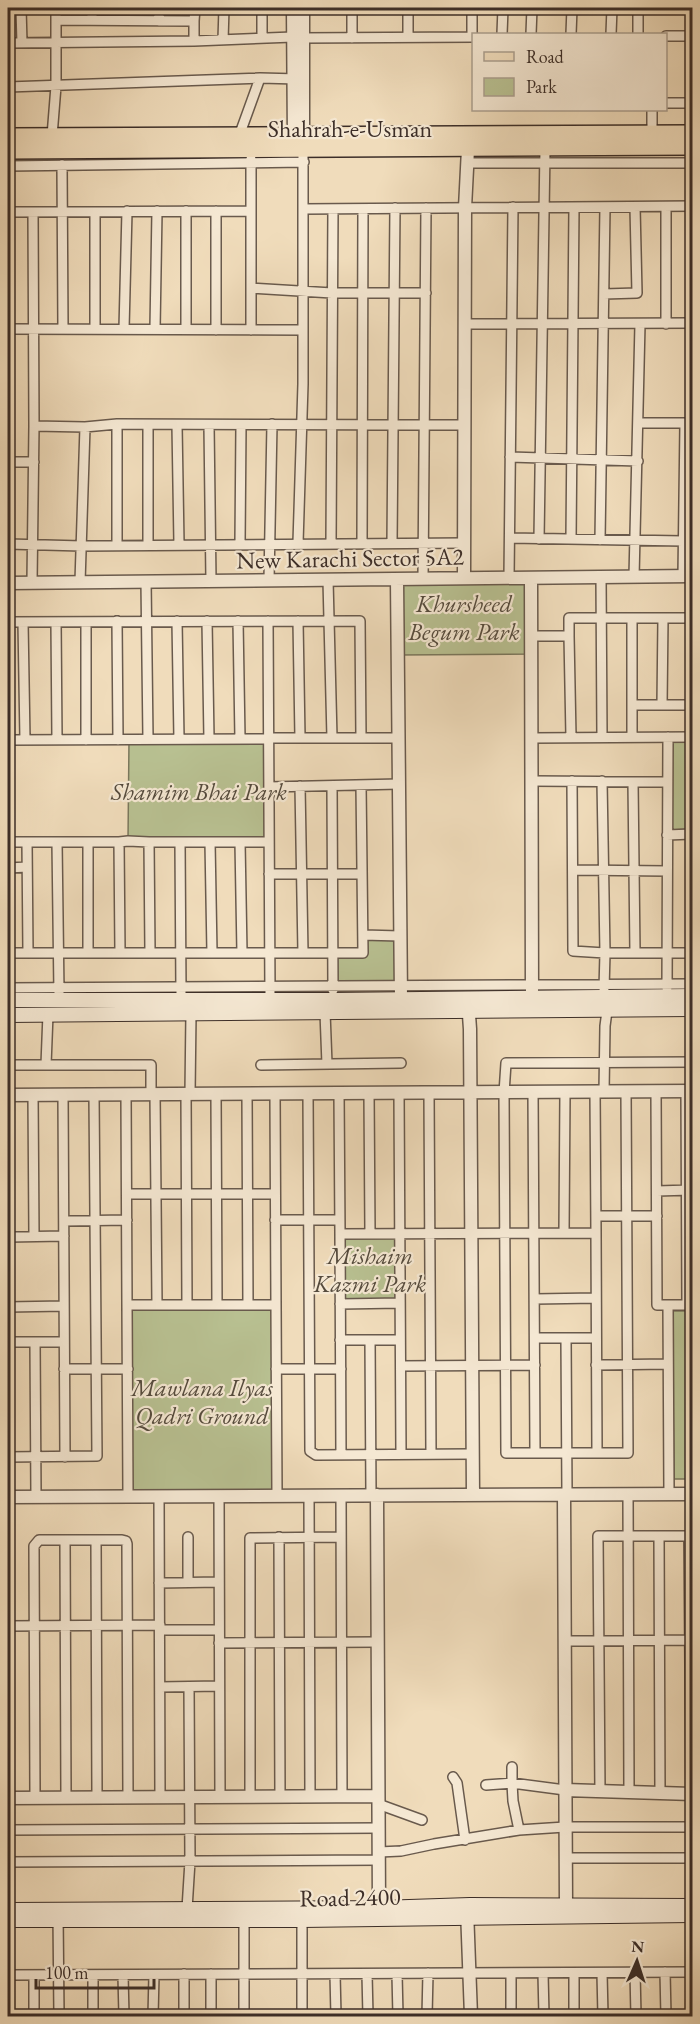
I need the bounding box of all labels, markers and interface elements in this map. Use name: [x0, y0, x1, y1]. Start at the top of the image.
legend: [472, 33, 667, 111]
text: Road: [526, 45, 565, 68]
text: Park: [526, 75, 557, 98]
street label: Shahrah-e-Usman: [268, 113, 432, 144]
street label: New Karachi Sector 5A2: [236, 541, 465, 575]
park label: Khursheed Begum Park: [407, 588, 520, 647]
park label: Shamim Bhai Park: [110, 776, 287, 807]
park label: Mishaim Kazmi Park: [313, 1240, 426, 1299]
park label: Mawlana Ilyas Qadri Ground: [129, 1372, 273, 1431]
street label: Road 2400: [299, 1881, 401, 1913]
north arrow: [607, 1931, 667, 1991]
text: N: [631, 1936, 645, 1957]
scale bar: [36, 1952, 154, 1990]
text: 100 m: [45, 1961, 89, 1984]

